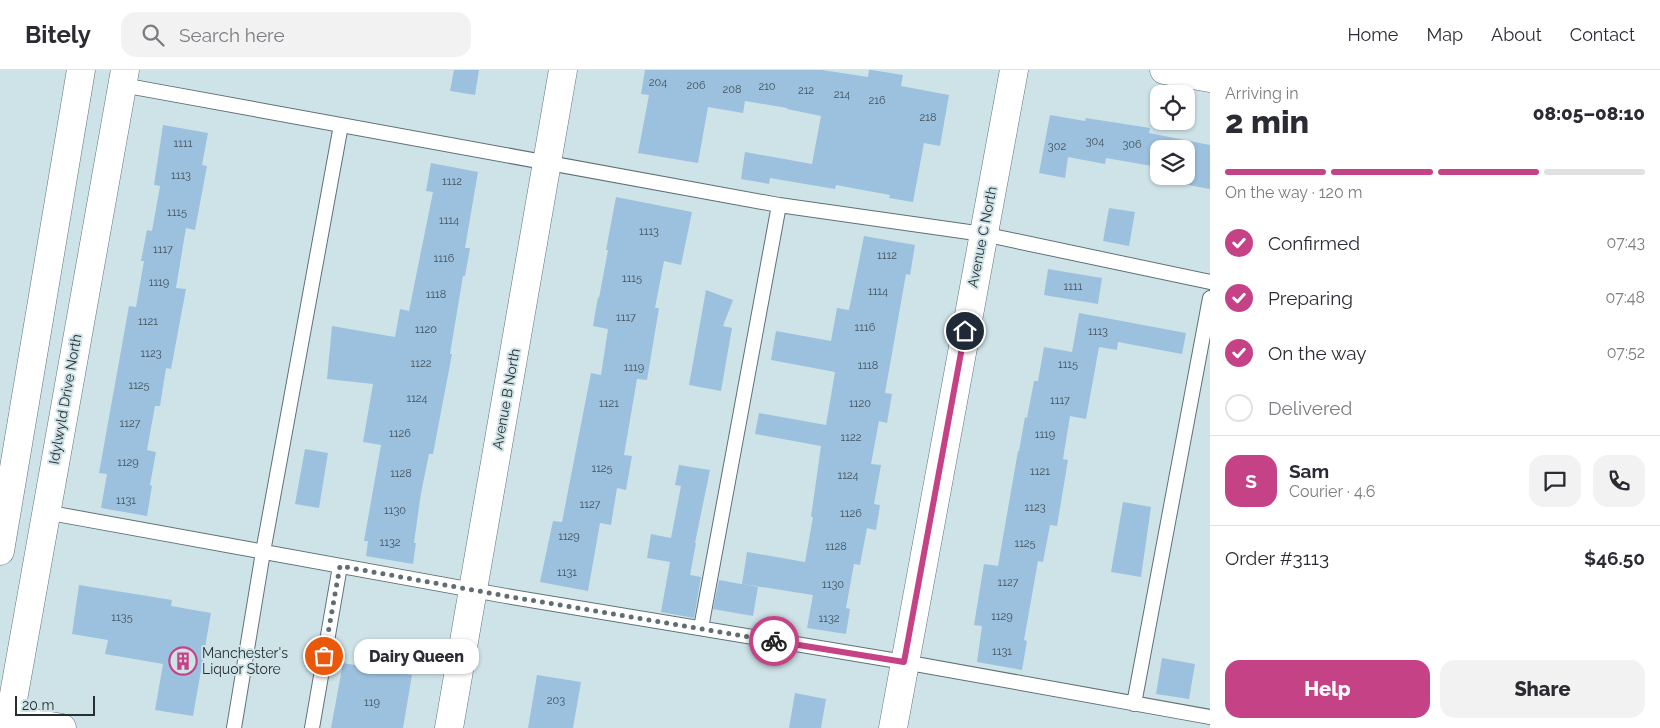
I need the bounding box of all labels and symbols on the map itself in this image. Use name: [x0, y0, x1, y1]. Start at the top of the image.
house number: 204: [649, 76, 667, 89]
house number: 206: [686, 79, 706, 92]
house number: 210: [758, 80, 776, 93]
house number: 208: [723, 83, 742, 96]
house number: 212: [798, 84, 814, 97]
house number: 214: [834, 88, 850, 101]
house number: 216: [868, 94, 886, 107]
house number: 218: [920, 111, 936, 124]
house number: 304: [1086, 135, 1104, 148]
house number: 1111: [174, 137, 193, 150]
house number: 306: [1122, 138, 1142, 151]
house number: 302: [1048, 140, 1066, 153]
house number: 1113: [171, 169, 191, 182]
house number: 1112: [442, 175, 462, 188]
street label: Avenue C North: [964, 185, 1000, 289]
house number: 1115: [167, 206, 187, 219]
house number: 1114: [439, 214, 459, 227]
house number: 1113: [639, 225, 659, 238]
house number: 1117: [153, 243, 173, 256]
house number: 1112: [877, 249, 897, 262]
house number: 1116: [434, 252, 455, 265]
house number: 1115: [622, 272, 642, 285]
house number: 1119: [149, 276, 169, 289]
house number: 1111: [1064, 280, 1083, 293]
house number: 1114: [868, 285, 888, 298]
house number: 1118: [426, 288, 446, 301]
pin: [944, 310, 986, 352]
house number: 1117: [616, 311, 636, 324]
house number: 1121: [138, 315, 158, 328]
house number: 1116: [855, 321, 876, 334]
house number: 1120: [415, 323, 437, 336]
house number: 1113: [1088, 325, 1108, 338]
street label: Idylwyld Drive North: [46, 333, 84, 465]
house number: 1123: [140, 347, 162, 360]
street label: Avenue B North: [489, 347, 523, 451]
house number: 1122: [411, 357, 432, 370]
house number: 1115: [1058, 358, 1078, 371]
house number: 1118: [858, 359, 878, 372]
house number: 1119: [624, 361, 644, 374]
house number: 1125: [128, 379, 150, 392]
house number: 1124: [406, 392, 428, 405]
house number: 1117: [1050, 394, 1070, 407]
house number: 1121: [599, 397, 619, 410]
house number: 1120: [849, 397, 871, 410]
house number: 1127: [119, 417, 141, 430]
house number: 1126: [389, 427, 411, 440]
house number: 1119: [1035, 428, 1055, 441]
house number: 1122: [841, 431, 862, 444]
house number: 1129: [117, 456, 139, 469]
house number: 1125: [591, 462, 613, 475]
house number: 1121: [1030, 465, 1050, 478]
house number: 1128: [390, 467, 412, 480]
house number: 1124: [837, 469, 859, 482]
house number: 1131: [116, 494, 136, 507]
house number: 1127: [579, 498, 601, 511]
house number: 1123: [1024, 501, 1046, 514]
house number: 1130: [384, 504, 406, 517]
house number: 1126: [840, 507, 862, 520]
house number: 1129: [558, 530, 580, 543]
house number: 1132: [379, 536, 401, 549]
house number: 1125: [1014, 537, 1036, 550]
house number: 1128: [825, 540, 847, 553]
house number: 1131: [557, 566, 577, 579]
house number: 1127: [997, 576, 1019, 589]
house number: 1130: [822, 578, 844, 591]
house number: 1129: [991, 610, 1013, 623]
house number: 1135: [111, 611, 133, 624]
house number: 1132: [818, 612, 840, 625]
courier: [749, 616, 799, 666]
pin: [303, 635, 345, 677]
callout: Dairy Queen: [354, 638, 479, 674]
place label: Manchester's Liquor Store: [202, 645, 288, 677]
house number: 1131: [992, 645, 1012, 658]
building icon: Manchester's Liquor Store: [168, 646, 198, 676]
scale bar: [15, 693, 95, 716]
house number: 203: [547, 694, 565, 707]
house number: 119: [364, 696, 380, 709]

